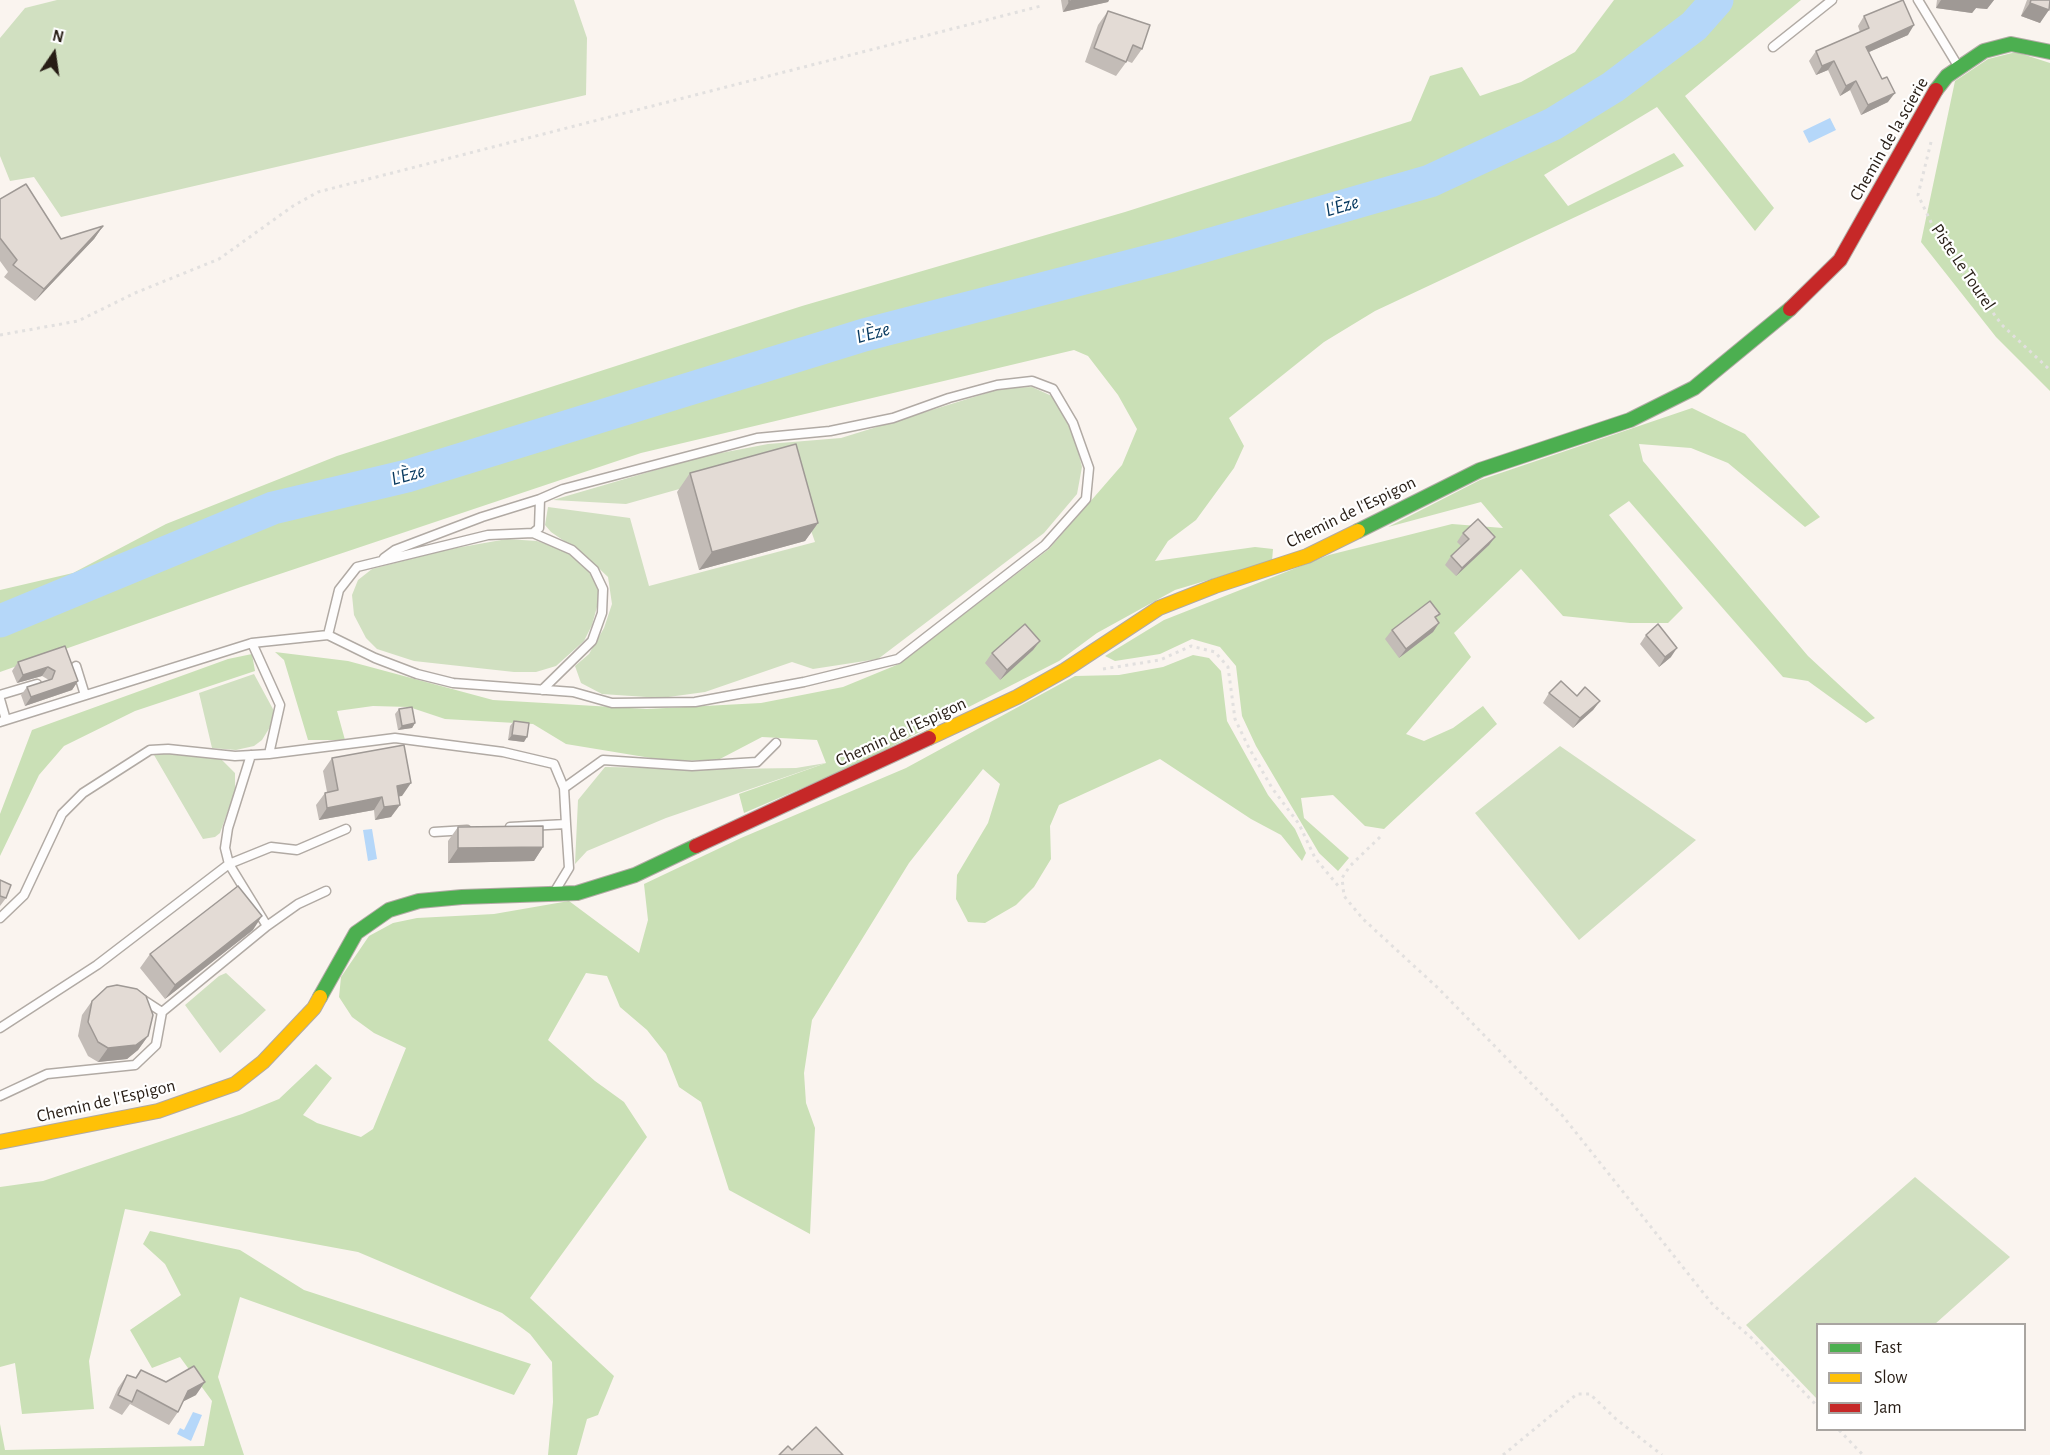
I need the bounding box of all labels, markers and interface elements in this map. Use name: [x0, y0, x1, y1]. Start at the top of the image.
north arrow: [24, 24, 84, 84]
text: N: [51, 27, 65, 46]
street label: Chemin de la scierie: [1845, 73, 1933, 205]
water label: L'Èze: [1322, 190, 1362, 222]
street label: Piste Le Tourel: [1926, 220, 2000, 314]
water label: L'Èze: [853, 317, 893, 349]
water label: L'Èze: [388, 459, 428, 491]
street label: Chemin de l'Espigon: [1283, 471, 1419, 553]
street label: Chemin de l'Espigon: [832, 692, 970, 772]
street label: Chemin de l'Espigon: [35, 1075, 177, 1127]
legend: [1816, 1323, 2026, 1431]
text: Fast: [1874, 1339, 1902, 1357]
text: Slow: [1874, 1369, 1907, 1387]
text: Jam: [1874, 1399, 1902, 1417]

